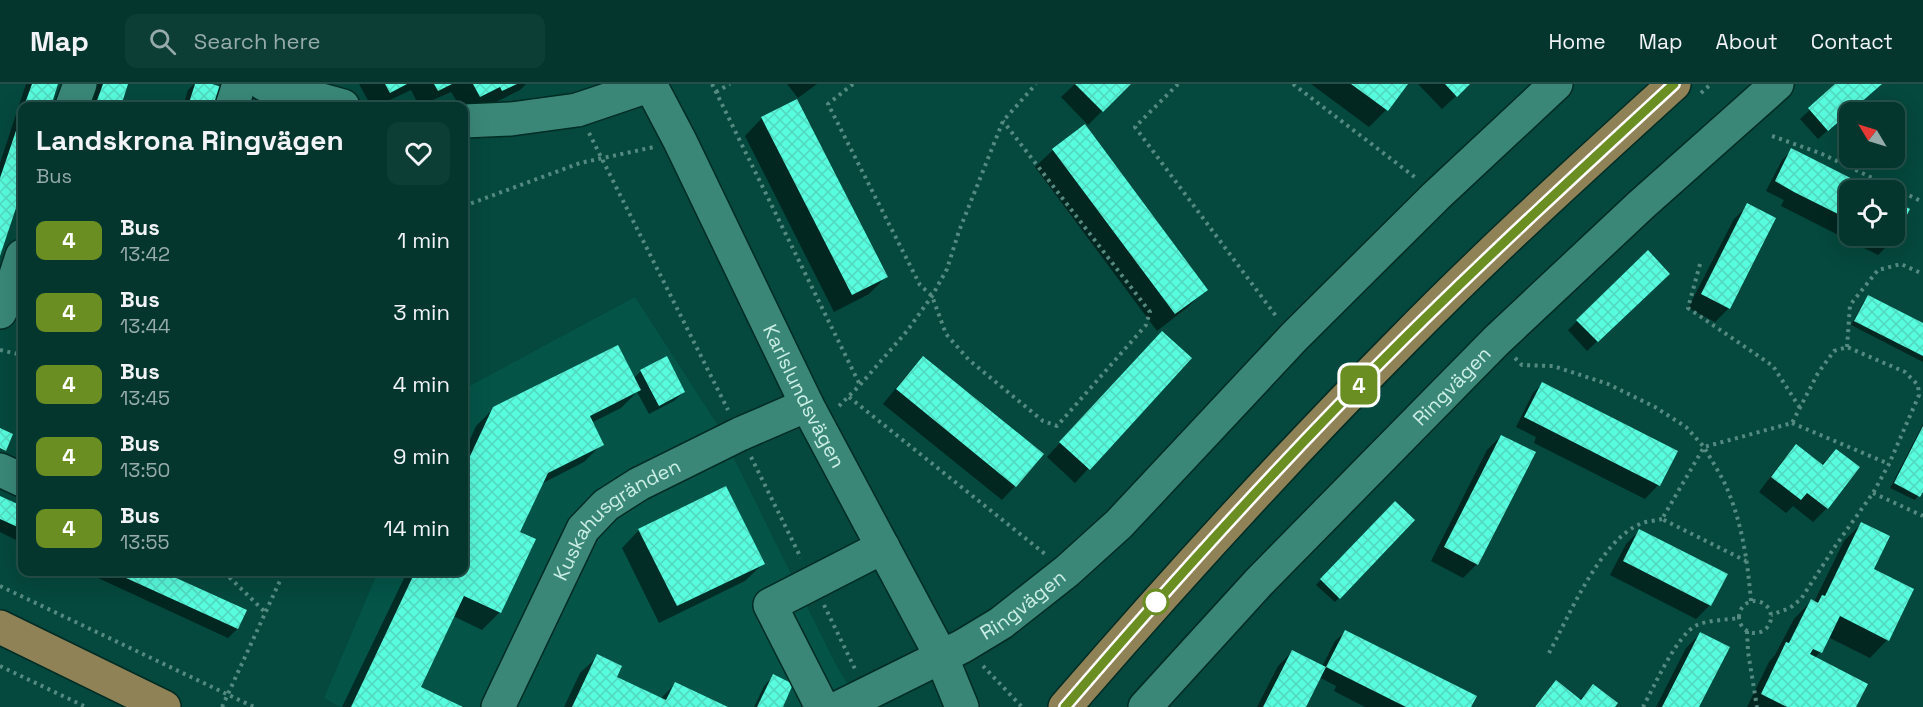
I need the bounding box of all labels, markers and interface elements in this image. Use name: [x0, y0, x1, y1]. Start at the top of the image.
search box: [125, 14, 545, 68]
text: Map: [30, 23, 89, 59]
icon: search: [146, 25, 179, 58]
text: Search here: [194, 27, 321, 55]
text: Home: [1548, 28, 1606, 55]
text: Map: [1639, 28, 1683, 55]
text: About: [1716, 28, 1778, 55]
text: Contact: [1811, 28, 1893, 55]
north arrow: [1839, 102, 1905, 168]
map controls: [1839, 102, 1905, 246]
text: Landskrona Ringvägen: [36, 122, 344, 158]
button: heart: [387, 122, 450, 185]
text: Bus: [36, 163, 72, 189]
button: locate: [1839, 180, 1905, 246]
text: Bus: [120, 213, 160, 241]
text: 1 min: [397, 226, 450, 254]
text: 4: [62, 227, 76, 254]
text: 13:42: [120, 241, 170, 267]
text: Bus: [120, 285, 160, 313]
text: 3 min: [393, 298, 450, 326]
text: 4: [62, 299, 76, 326]
text: 13:44: [120, 313, 171, 339]
street label: Karlslundsvägen: [757, 320, 851, 472]
street label: Ringvägen: [1407, 341, 1496, 431]
text: Bus: [120, 357, 160, 385]
line badge: 4: [1340, 366, 1378, 404]
text: 4 min: [393, 370, 450, 398]
text: 4: [62, 371, 76, 398]
text: 4: [1352, 372, 1366, 399]
text: 13:45: [120, 385, 170, 411]
text: Bus: [120, 429, 160, 457]
text: 9 min: [393, 442, 450, 470]
text: 4: [62, 443, 76, 470]
street label: Kuskahusgränden: [547, 453, 685, 585]
text: 13:50: [120, 457, 170, 483]
text: Bus: [120, 501, 160, 529]
text: 14 min: [384, 514, 450, 542]
text: 4: [62, 515, 76, 542]
text: 13:55: [120, 529, 169, 555]
street label: Ringvägen: [975, 564, 1071, 646]
unlabelled marker: [1143, 589, 1169, 615]

